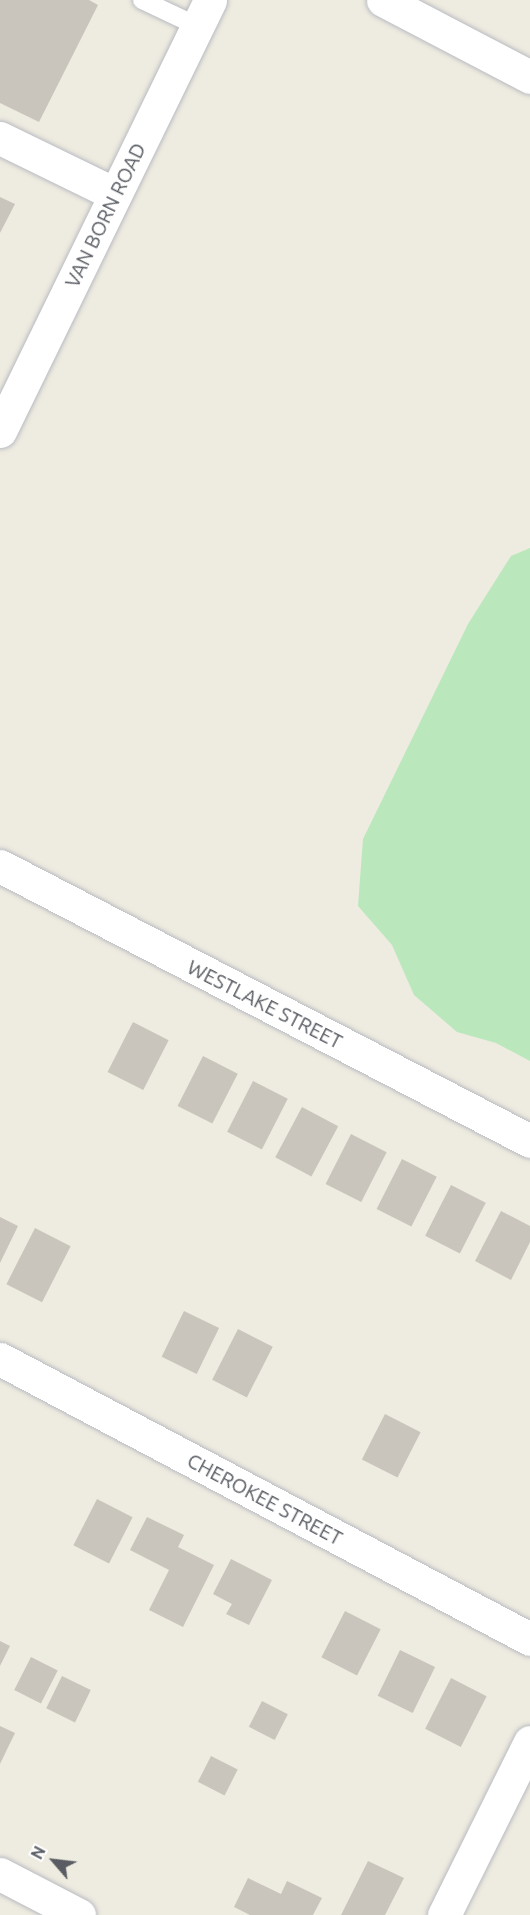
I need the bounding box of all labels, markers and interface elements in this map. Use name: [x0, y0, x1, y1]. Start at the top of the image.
street label: VAN BORN ROAD: [60, 139, 150, 291]
street label: WESTLAKE STREET: [184, 955, 346, 1053]
street label: CHEROKEE STREET: [183, 1448, 347, 1550]
north arrow: [24, 1831, 84, 1891]
text: N: [27, 1843, 49, 1862]

